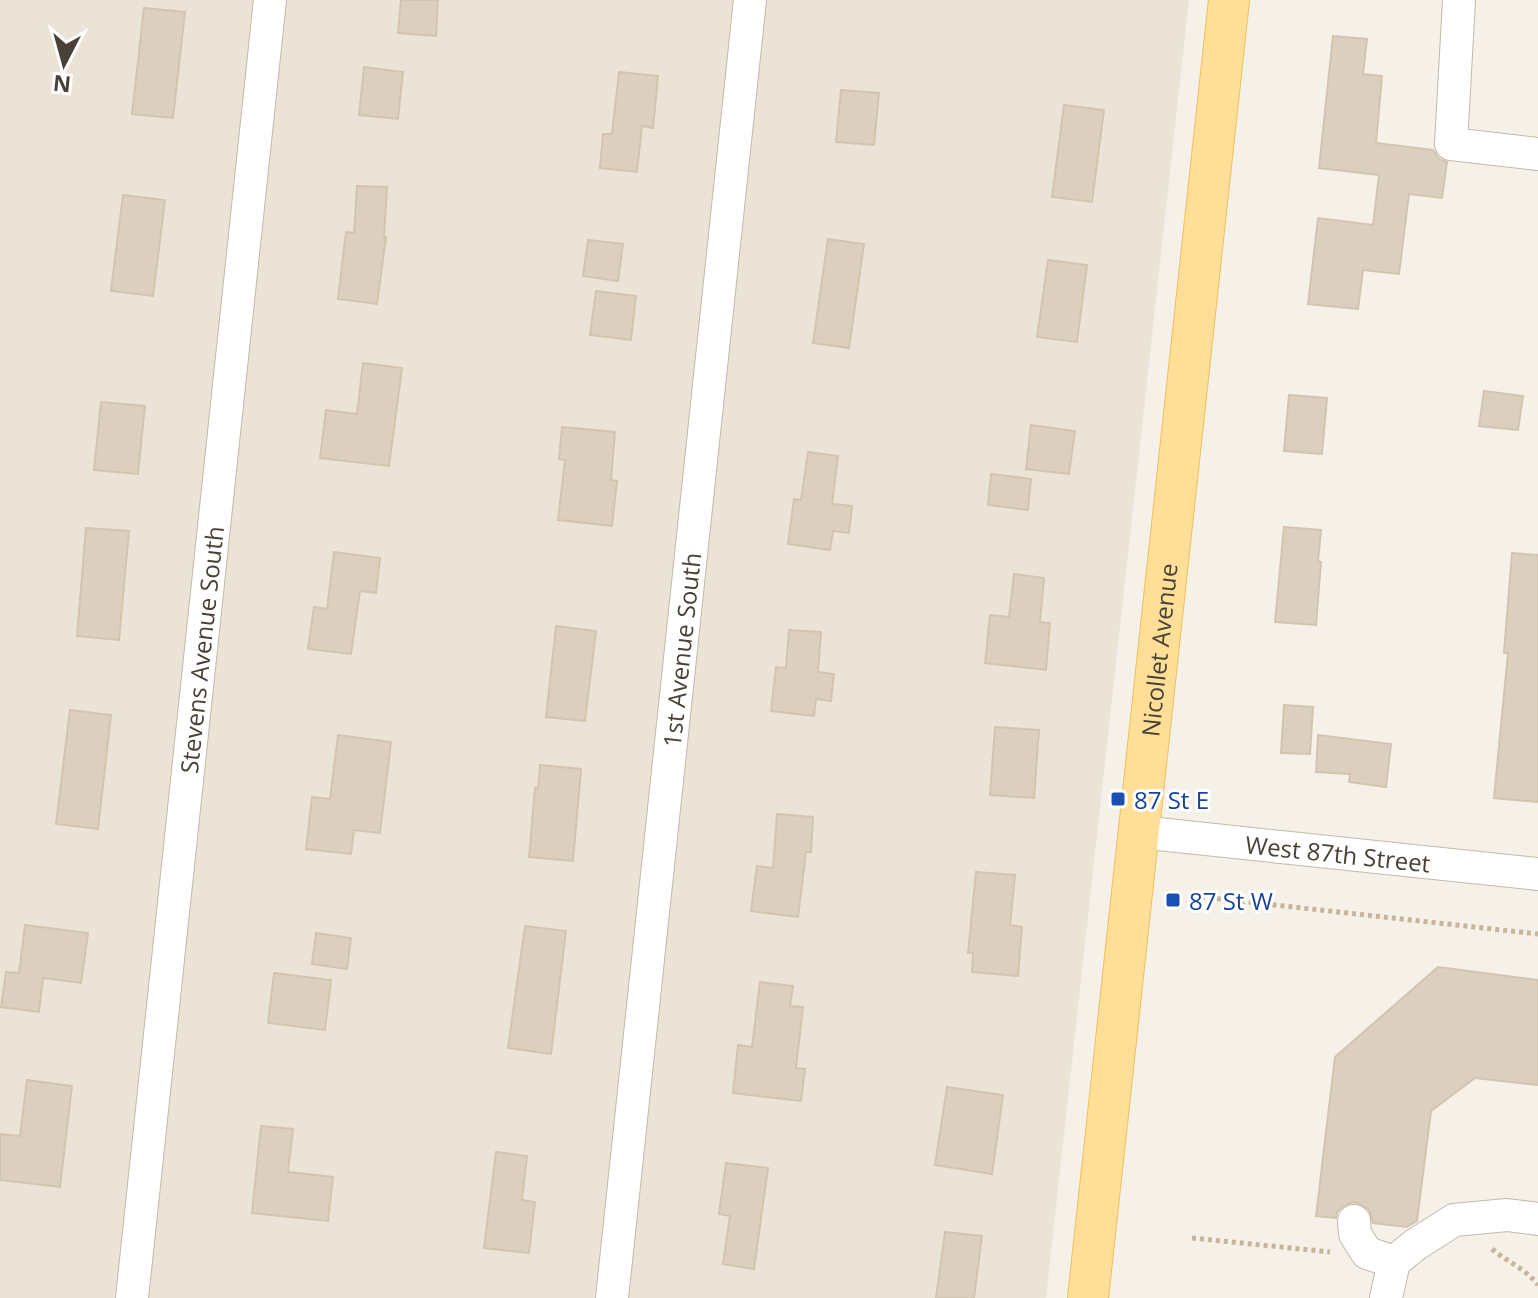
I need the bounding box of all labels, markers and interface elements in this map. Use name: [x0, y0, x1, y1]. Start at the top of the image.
north arrow: [24, 24, 104, 104]
text: N: [51, 69, 72, 101]
street label: Stevens Avenue South: [171, 524, 230, 775]
street label: 1st Avenue South: [654, 551, 708, 749]
street label: Nicollet Avenue: [1133, 562, 1184, 738]
place label: 87 St E: [1134, 783, 1209, 816]
marker: 87 St E: [1109, 790, 1127, 808]
street label: West 87th Street: [1244, 827, 1432, 879]
place label: 87 St W: [1189, 884, 1273, 917]
marker: 87 St W: [1164, 891, 1182, 909]

